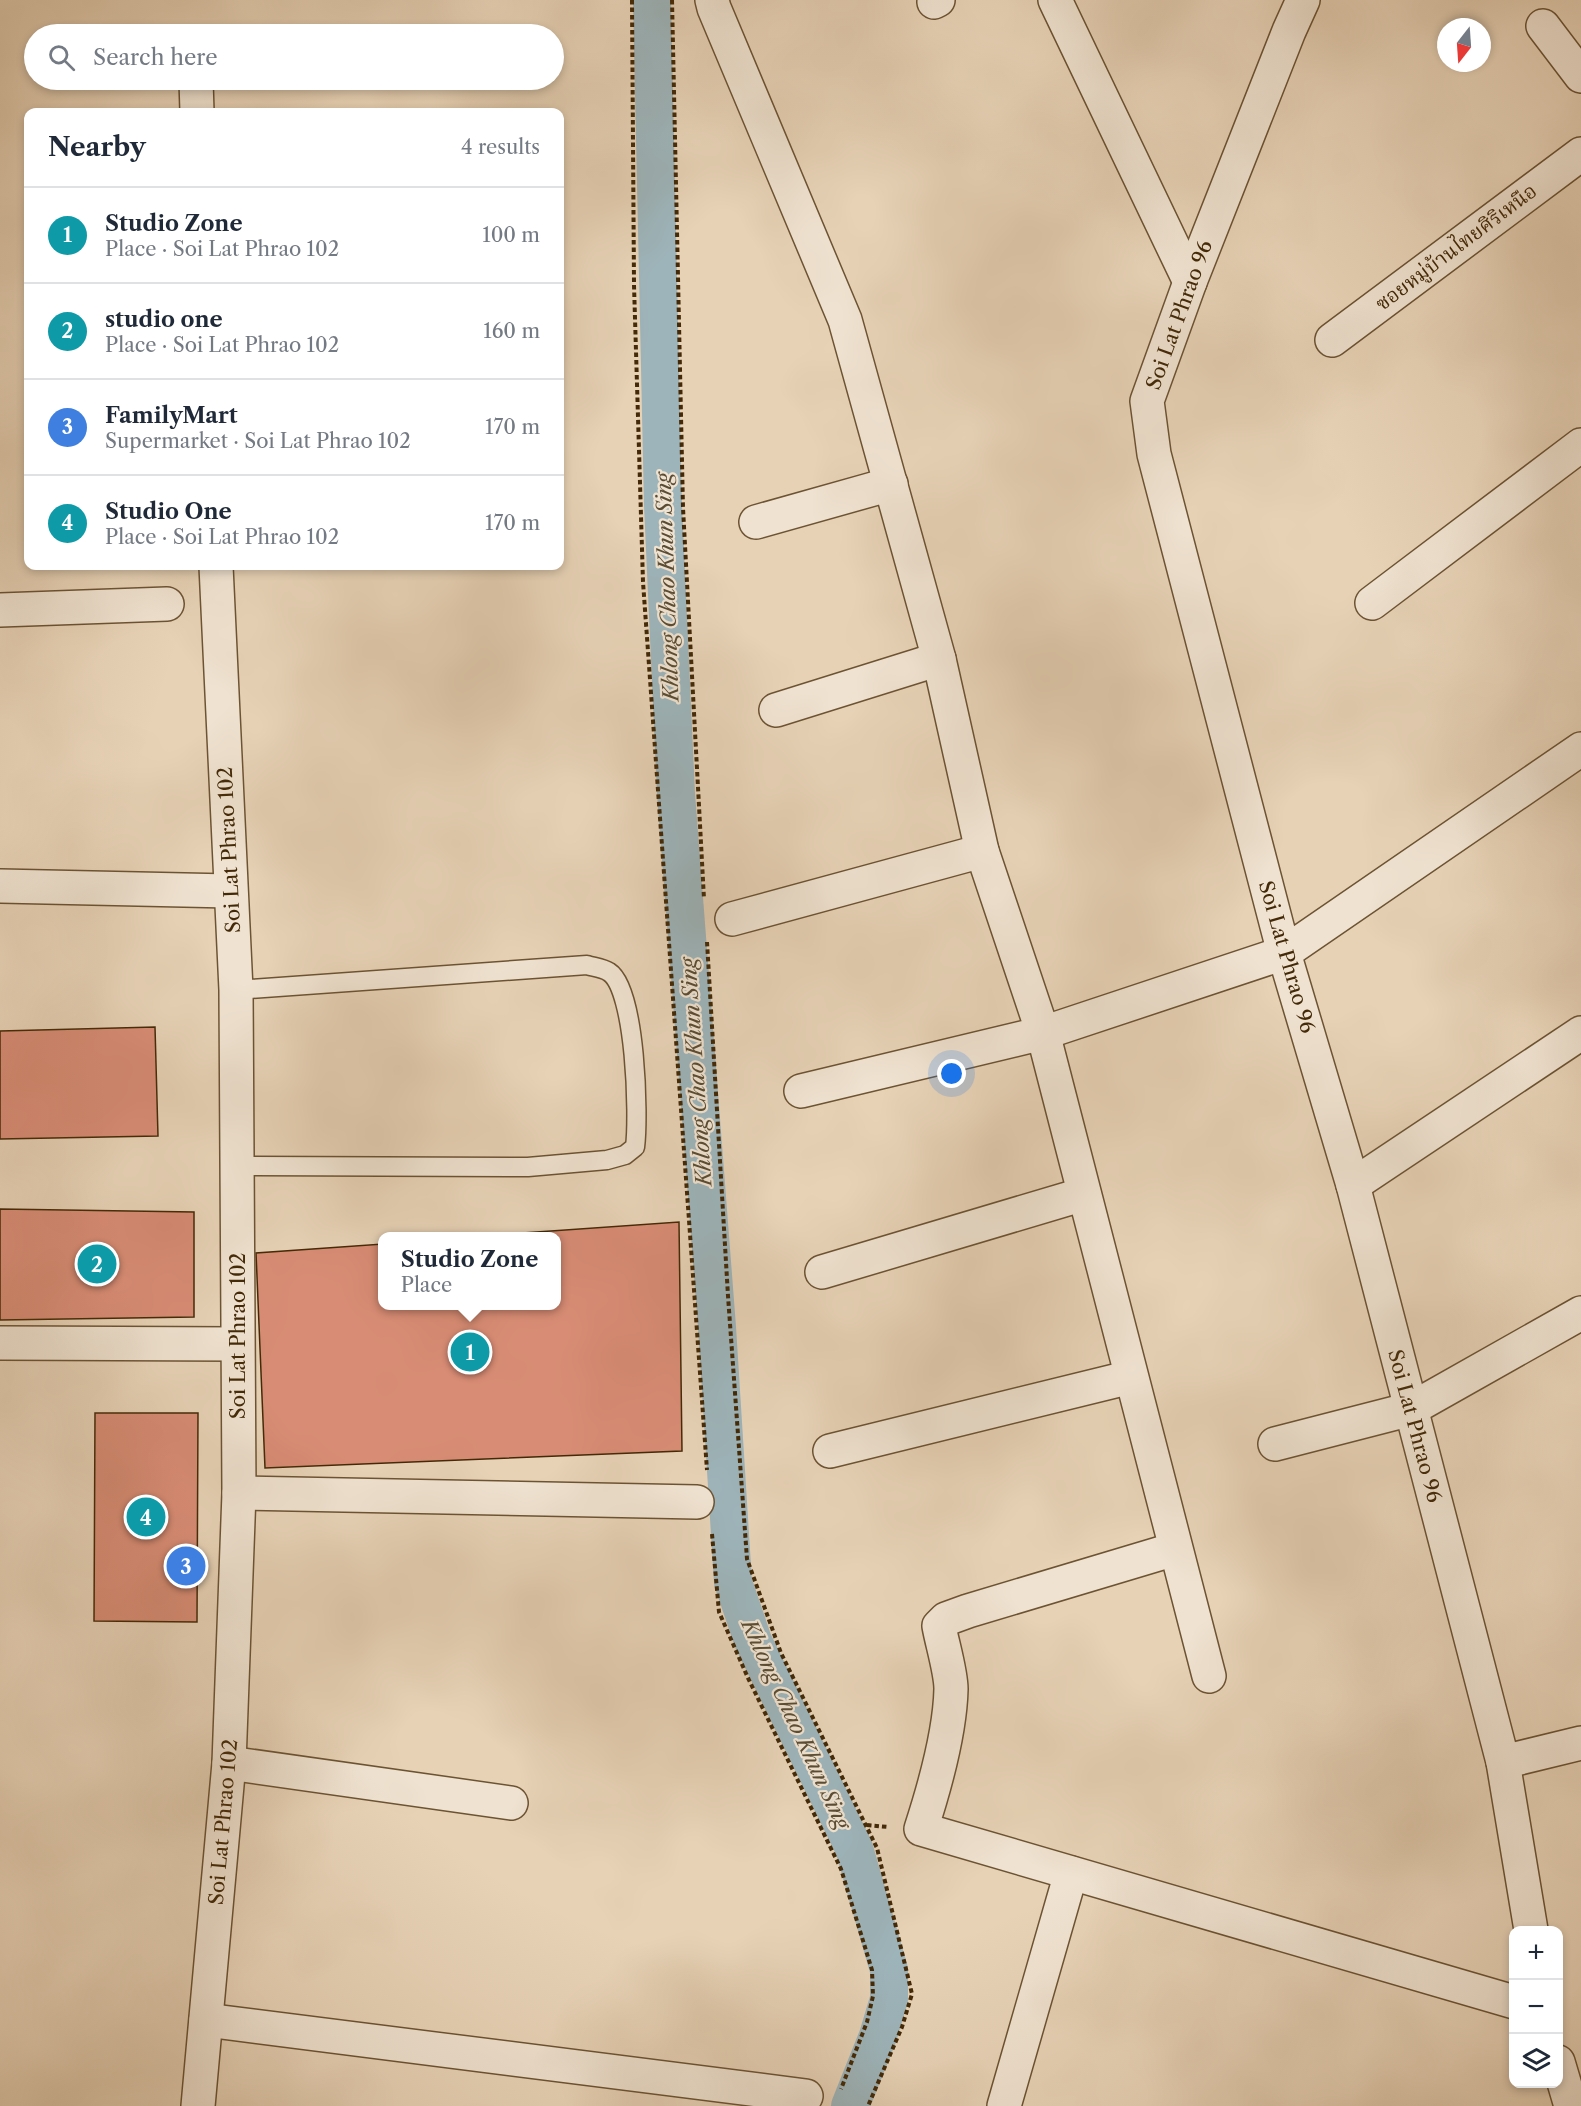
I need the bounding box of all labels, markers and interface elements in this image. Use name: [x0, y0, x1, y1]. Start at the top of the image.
north arrow: [1437, 18, 1491, 72]
search box: [24, 24, 564, 90]
icon: search: [45, 41, 78, 74]
text: Search here: [93, 44, 218, 71]
text: Nearby: [48, 131, 146, 163]
text: 4 results: [461, 135, 540, 159]
street label: ซอยหมู่บ้านไทยศิริเหนือ: [1370, 178, 1542, 316]
text: Studio Zone: [105, 210, 243, 237]
text: 1: [63, 223, 72, 247]
text: 100 m: [482, 223, 540, 247]
text: Place · Soi Lat Phrao 102: [105, 237, 339, 261]
street label: Soi Lat Phrao 96: [1141, 237, 1217, 393]
text: studio one: [105, 306, 223, 333]
text: 2: [62, 319, 73, 343]
text: 160 m: [483, 319, 540, 343]
text: Place · Soi Lat Phrao 102: [105, 333, 339, 357]
text: FamilyMart: [105, 402, 238, 429]
text: 3: [62, 415, 73, 439]
text: 170 m: [485, 415, 540, 439]
text: Supermarket · Soi Lat Phrao 102: [105, 429, 411, 453]
water label: Khlong Chao Khun Sing: [650, 470, 684, 704]
text: Studio One: [105, 498, 232, 525]
text: 4: [62, 511, 73, 535]
text: 170 m: [485, 511, 540, 535]
text: Place · Soi Lat Phrao 102: [105, 525, 339, 549]
street label: Soi Lat Phrao 102: [213, 766, 245, 934]
street label: Soi Lat Phrao 96: [1254, 878, 1320, 1036]
water label: Khlong Chao Khun Sing: [675, 955, 717, 1189]
your location: [937, 1059, 966, 1088]
popup: [378, 1232, 561, 1310]
pin: 2: [78, 1242, 116, 1286]
text: Studio Zone: [401, 1246, 538, 1273]
street label: Soi Lat Phrao 102: [226, 1253, 250, 1419]
text: Place: [401, 1273, 452, 1297]
pin: 1: [450, 1330, 490, 1374]
street label: Soi Lat Phrao 96: [1383, 1347, 1447, 1505]
pin: 4: [126, 1494, 166, 1540]
pin: 3: [166, 1544, 206, 1588]
water label: Khlong Chao Khun Sing: [736, 1613, 857, 1835]
street label: Soi Lat Phrao 102: [204, 1738, 242, 1906]
map controls: [1509, 1926, 1563, 2088]
button: +: [1509, 1926, 1563, 1980]
button: −: [1509, 1980, 1563, 2034]
button: layers: [1509, 2034, 1563, 2088]

